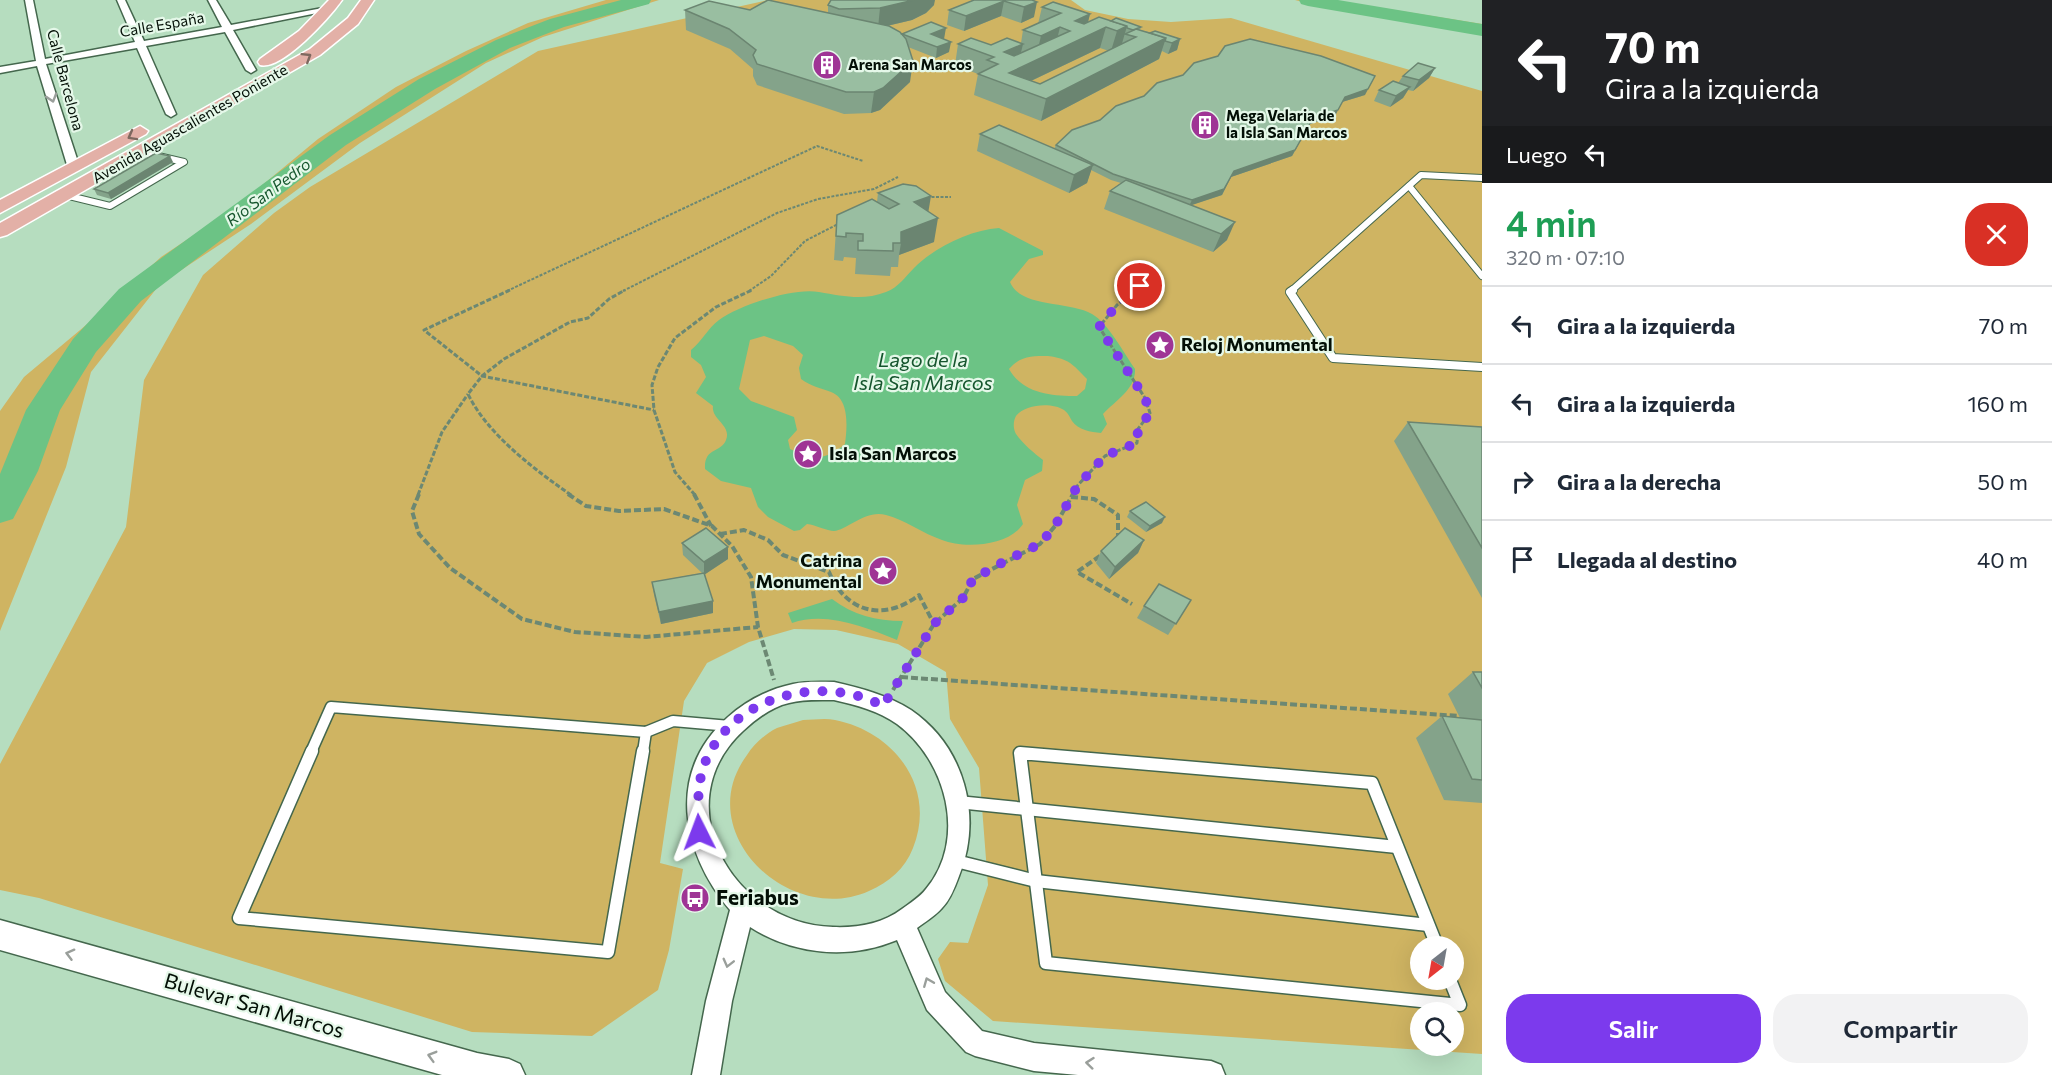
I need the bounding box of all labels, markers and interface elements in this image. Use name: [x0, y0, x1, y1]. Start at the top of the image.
street label: Calle España: [118, 8, 205, 40]
text: 70 m: [1605, 20, 1700, 72]
icon: left: [1506, 24, 1584, 102]
street label: Calle Barcelona: [44, 27, 88, 132]
building icon: Arena San Marcos: [811, 49, 843, 81]
one-way arrow: [300, 53, 311, 64]
place label: Arena San Marcos: [848, 55, 972, 73]
street label: Avenida Aguascalientes Poniente: [89, 60, 290, 186]
text: Gira a la izquierda: [1605, 72, 1819, 105]
one-way arrow: [45, 92, 57, 103]
place label: Mega Velaria de la Isla San Marcos: [1226, 106, 1347, 141]
building icon: Mega Velaria de la Isla San Marcos: [1189, 109, 1221, 141]
one-way arrow: [128, 129, 138, 140]
icon: left: [1579, 138, 1612, 171]
text: Luego: [1506, 141, 1567, 168]
water label: Río San Pedro: [222, 154, 314, 229]
text: 4 min: [1506, 200, 1597, 244]
button: close: [1965, 203, 2028, 266]
text: 320 m · 07:10: [1506, 245, 1625, 269]
pin: [1114, 260, 1165, 311]
icon: arrive: [1123, 269, 1156, 302]
icon: left: [1506, 309, 1539, 342]
text: Gira a la izquierda: [1557, 312, 1735, 339]
text: 70 m: [1979, 312, 2028, 339]
place icon: Reloj Monumental: [1144, 329, 1176, 361]
place label: Reloj Monumental: [1181, 333, 1333, 355]
water label: Lago de la Isla San Marcos: [853, 347, 993, 394]
icon: left: [1506, 387, 1539, 420]
text: Gira a la izquierda: [1557, 390, 1735, 417]
text: 160 m: [1967, 390, 2028, 417]
place icon: Isla San Marcos: [792, 438, 824, 470]
place label: Isla San Marcos: [829, 442, 957, 464]
icon: right: [1506, 465, 1539, 498]
text: Gira a la derecha: [1557, 468, 1721, 495]
text: 50 m: [1978, 468, 2028, 495]
icon: arrive: [1506, 543, 1539, 576]
text: Llegada al destino: [1557, 546, 1737, 573]
text: 40 m: [1977, 546, 2028, 573]
place label: Catrina Monumental: [756, 549, 862, 592]
place icon: Catrina Monumental: [867, 555, 899, 587]
position arrow: [667, 800, 731, 864]
bus stop icon: Feriabus: [679, 882, 711, 914]
place label: Feriabus: [716, 884, 799, 909]
north arrow: [1410, 936, 1464, 990]
map controls: [1410, 936, 1464, 1056]
one-way arrow: [65, 949, 75, 961]
one-way arrow: [723, 957, 735, 967]
street label: Bulevar San Marcos: [162, 967, 347, 1042]
one-way arrow: [923, 977, 935, 988]
button: Salir: [1506, 994, 1761, 1063]
button: Compartir: [1773, 994, 2028, 1063]
button: search: [1410, 1002, 1464, 1056]
one-way arrow: [427, 1051, 437, 1063]
one-way arrow: [1086, 1057, 1095, 1070]

